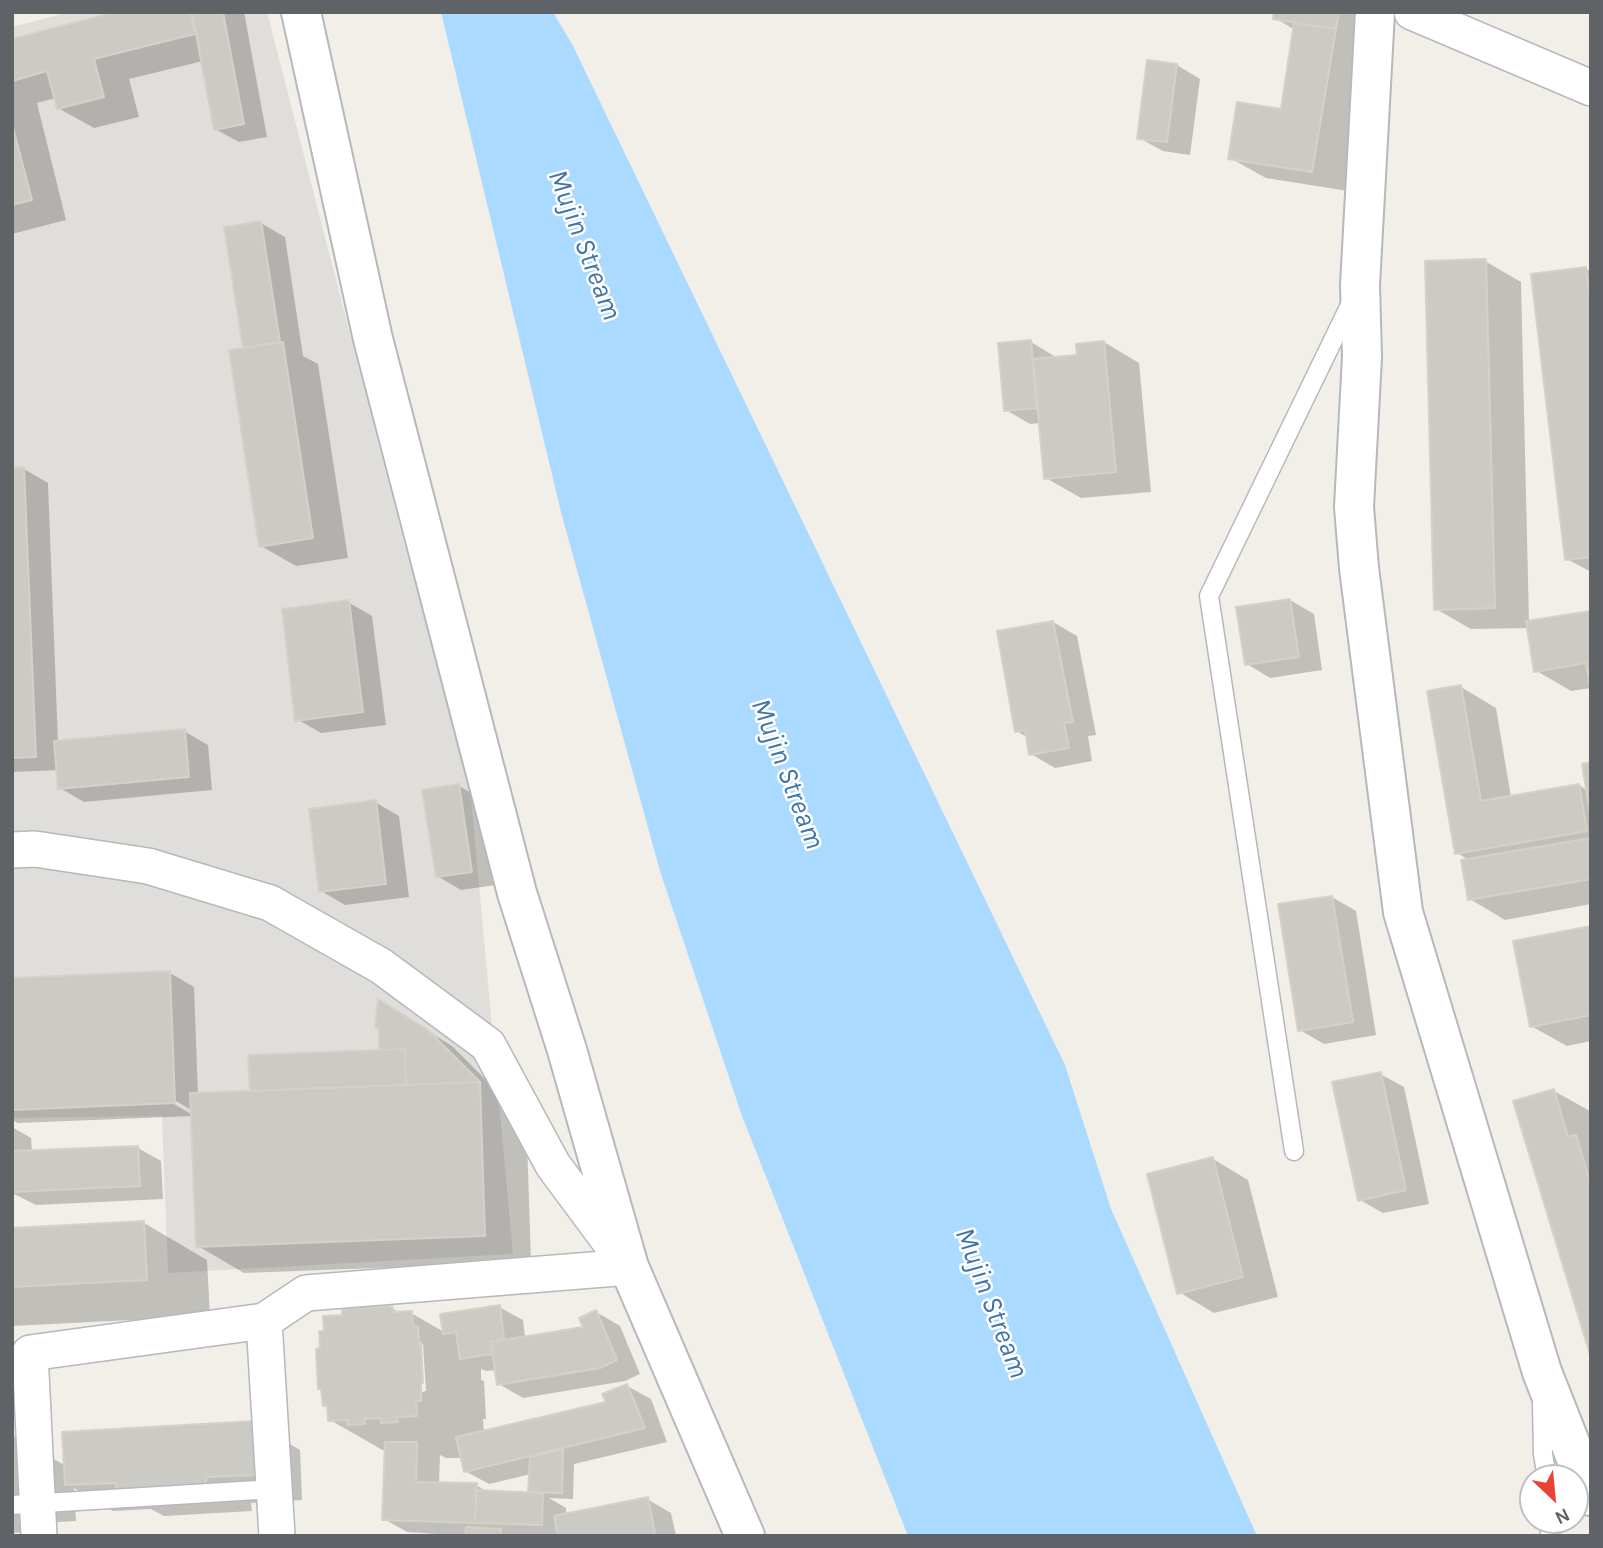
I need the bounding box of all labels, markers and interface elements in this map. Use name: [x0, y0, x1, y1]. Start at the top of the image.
water label: Mujin Stream: [540, 165, 628, 325]
water label: Mujin Stream: [743, 694, 831, 854]
water label: Mujin Stream: [947, 1223, 1035, 1383]
north arrow: [1519, 1464, 1589, 1534]
text: N: [1551, 1503, 1573, 1529]

